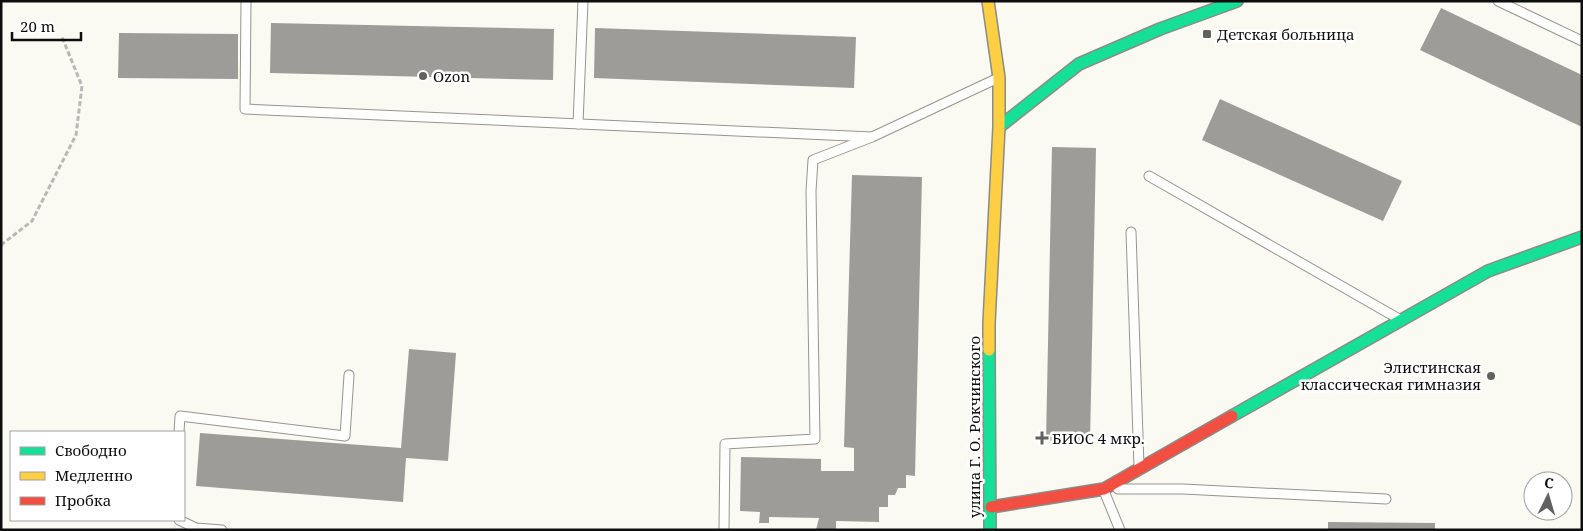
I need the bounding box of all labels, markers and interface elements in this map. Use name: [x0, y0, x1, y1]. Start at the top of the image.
scale bar: [12, 10, 81, 42]
text: 20 m: [20, 16, 55, 36]
place label: Детская больница: [1217, 24, 1355, 44]
marker: Детская больница: [1201, 28, 1213, 40]
place label: Ozon: [433, 66, 470, 86]
marker: Ozon: [417, 70, 429, 82]
street label: улица Г. О. Рокчинского: [964, 336, 984, 518]
place label: Элистинская классическая гимназия: [1301, 357, 1481, 394]
marker: Элистинская классическая гимназия: [1485, 370, 1497, 382]
place label: БИОС 4 мкр.: [1052, 428, 1145, 448]
legend: [10, 431, 185, 521]
marker: БИОС 4 мкр.: [1036, 432, 1048, 444]
text: Свободно: [55, 440, 127, 460]
text: Медленно: [55, 465, 133, 485]
north arrow: [1523, 471, 1573, 521]
text: С: [1544, 473, 1555, 492]
text: Пробка: [55, 490, 111, 510]

